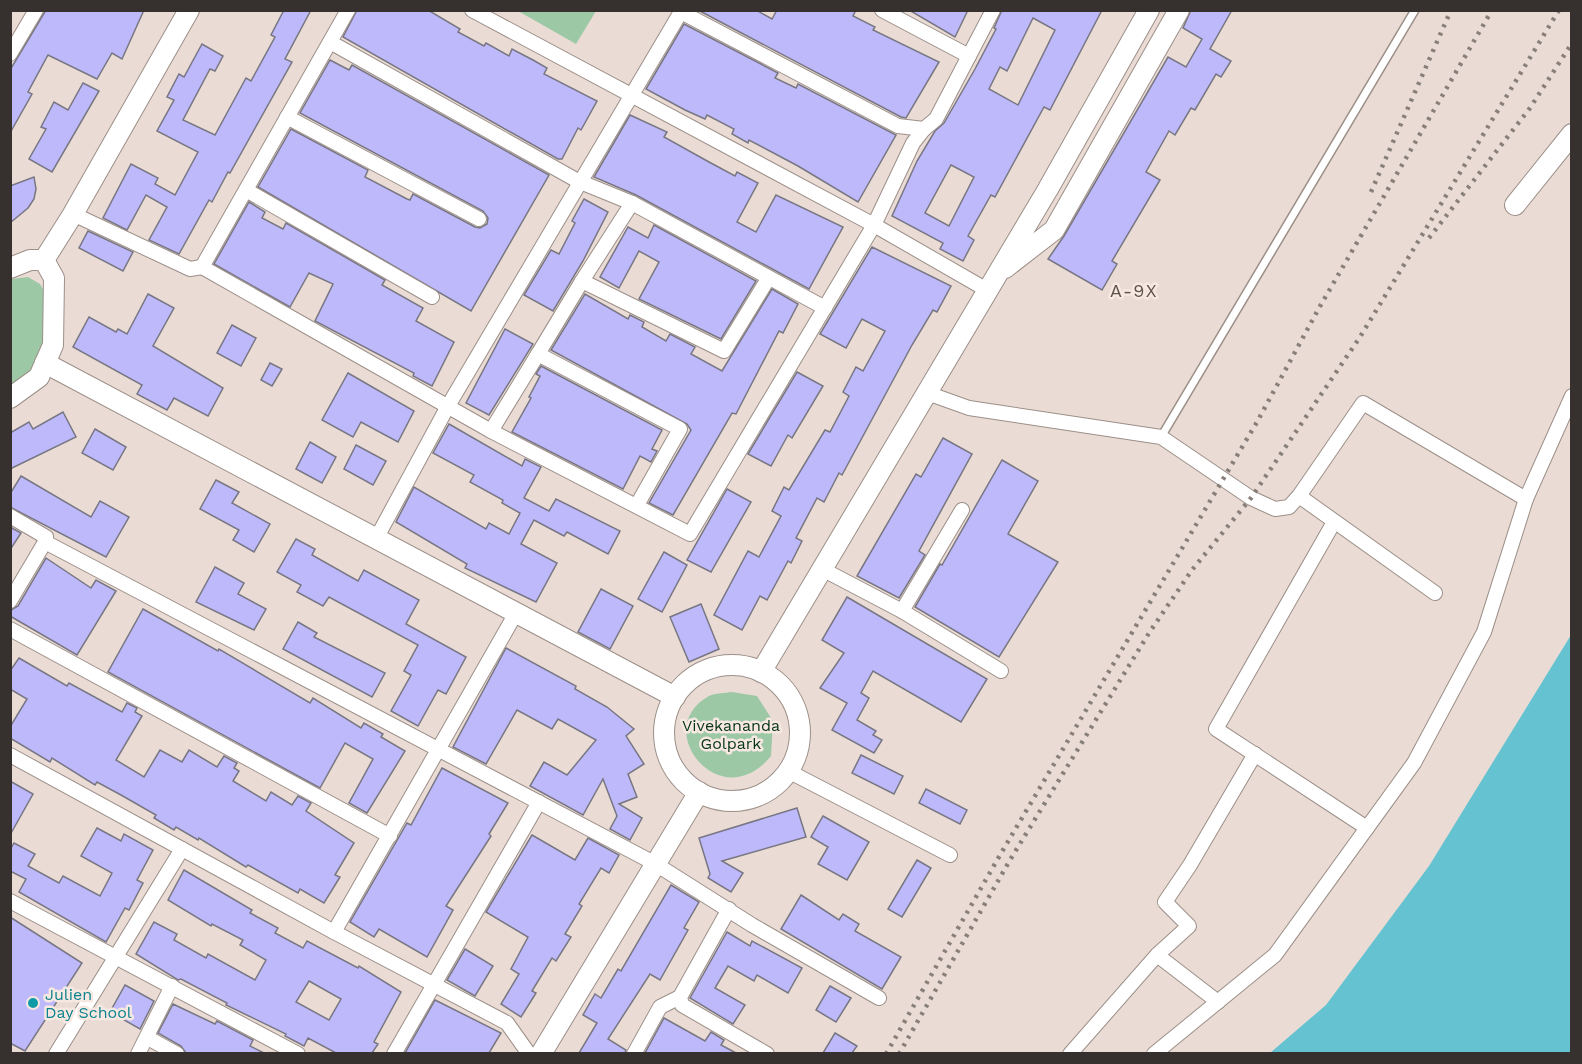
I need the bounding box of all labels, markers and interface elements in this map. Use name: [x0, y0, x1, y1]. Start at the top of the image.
district label: A-9X: [1110, 280, 1158, 301]
park label: Vivekananda Golpark: [682, 716, 780, 753]
place label: Julien Day School: [45, 985, 132, 1022]
marker: Julien Day School: [26, 996, 40, 1010]

